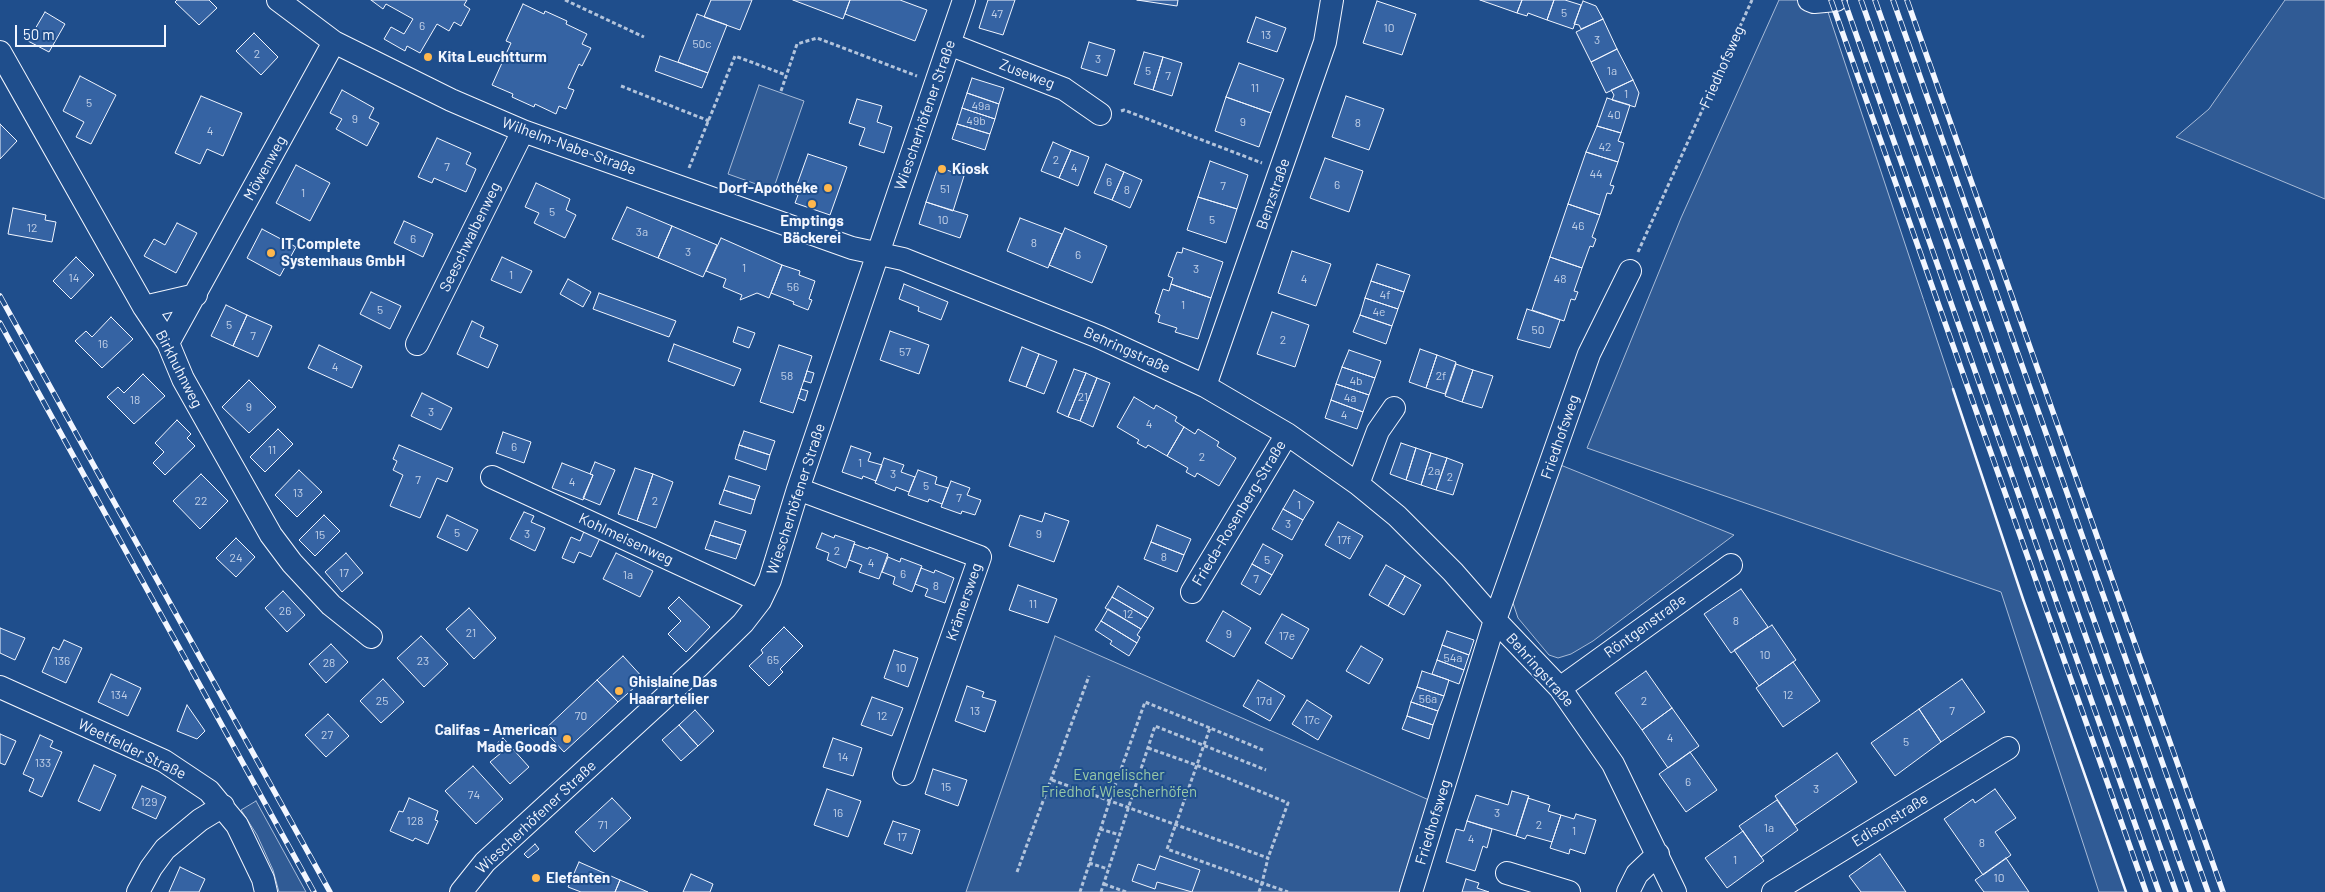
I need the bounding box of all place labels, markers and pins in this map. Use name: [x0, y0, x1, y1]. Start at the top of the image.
place label: Kita Leuchtturm: [438, 48, 547, 66]
marker: Kita Leuchtturm: [422, 51, 434, 63]
place label: Kiosk: [952, 160, 989, 178]
marker: Kiosk: [936, 163, 948, 175]
place label: Dorf-Apotheke: [719, 179, 818, 197]
marker: Dorf-Apotheke: [822, 182, 834, 194]
marker: Emptings Bäckerei: [806, 198, 818, 210]
place label: Emptings Bäckerei: [780, 212, 844, 247]
place label: IT Complete Systemhaus GmbH: [281, 235, 405, 270]
marker: IT Complete Systemhaus GmbH: [265, 247, 277, 259]
place label: Ghislaine Das Haarartelier: [629, 673, 717, 708]
marker: Ghislaine Das Haarartelier: [613, 685, 625, 697]
place label: Califas - American Made Goods: [435, 721, 557, 756]
marker: Califas - American Made Goods: [561, 733, 573, 745]
place label: Elefanten: [546, 869, 610, 887]
marker: Elefanten: [530, 872, 542, 884]

